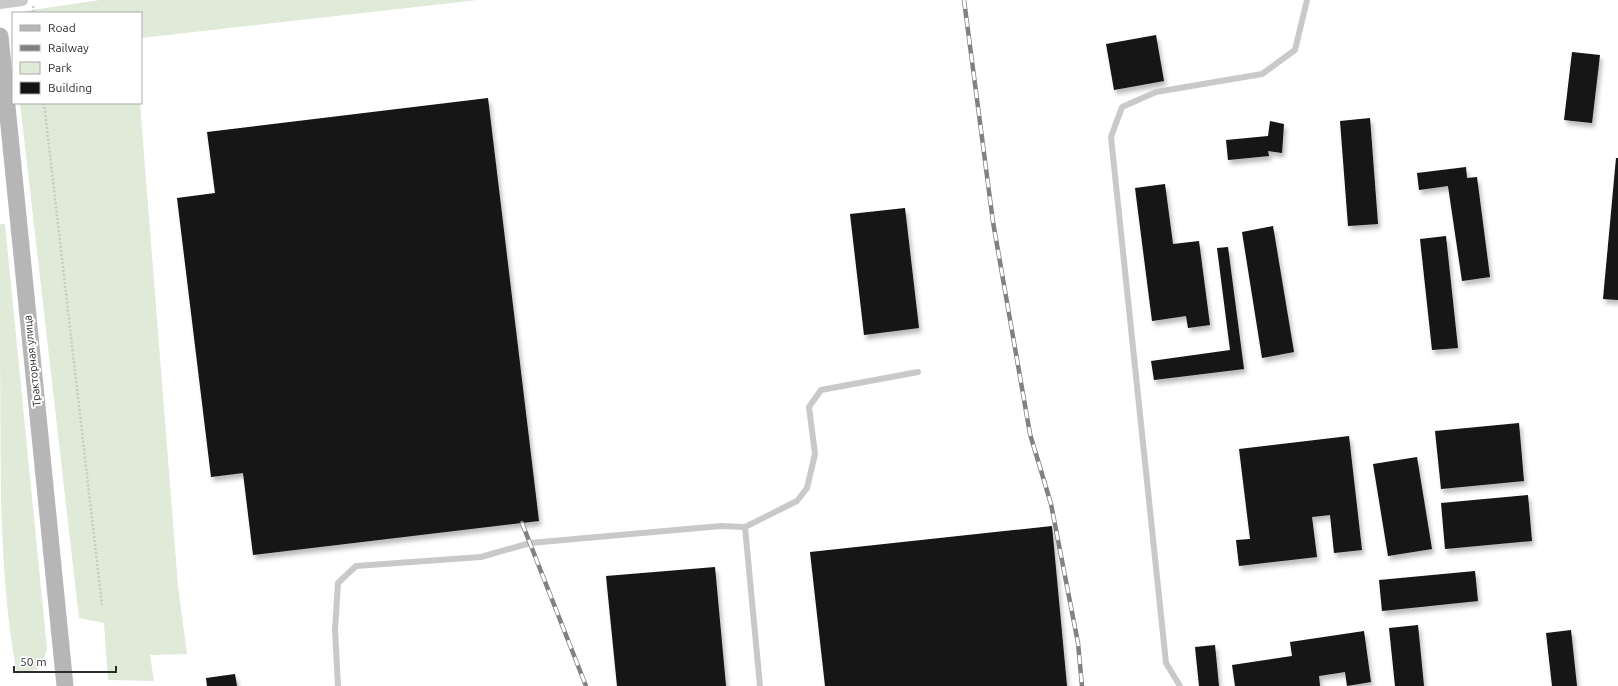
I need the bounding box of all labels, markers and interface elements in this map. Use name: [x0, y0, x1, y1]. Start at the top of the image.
legend: [12, 12, 142, 104]
text: Road: [48, 21, 76, 34]
text: Railway: [48, 41, 89, 54]
text: Park: [48, 61, 72, 74]
text: Building: [48, 81, 92, 94]
street label: Тракторная улица: [21, 315, 43, 407]
scale bar: [14, 648, 116, 674]
text: 50 m: [20, 655, 47, 668]

